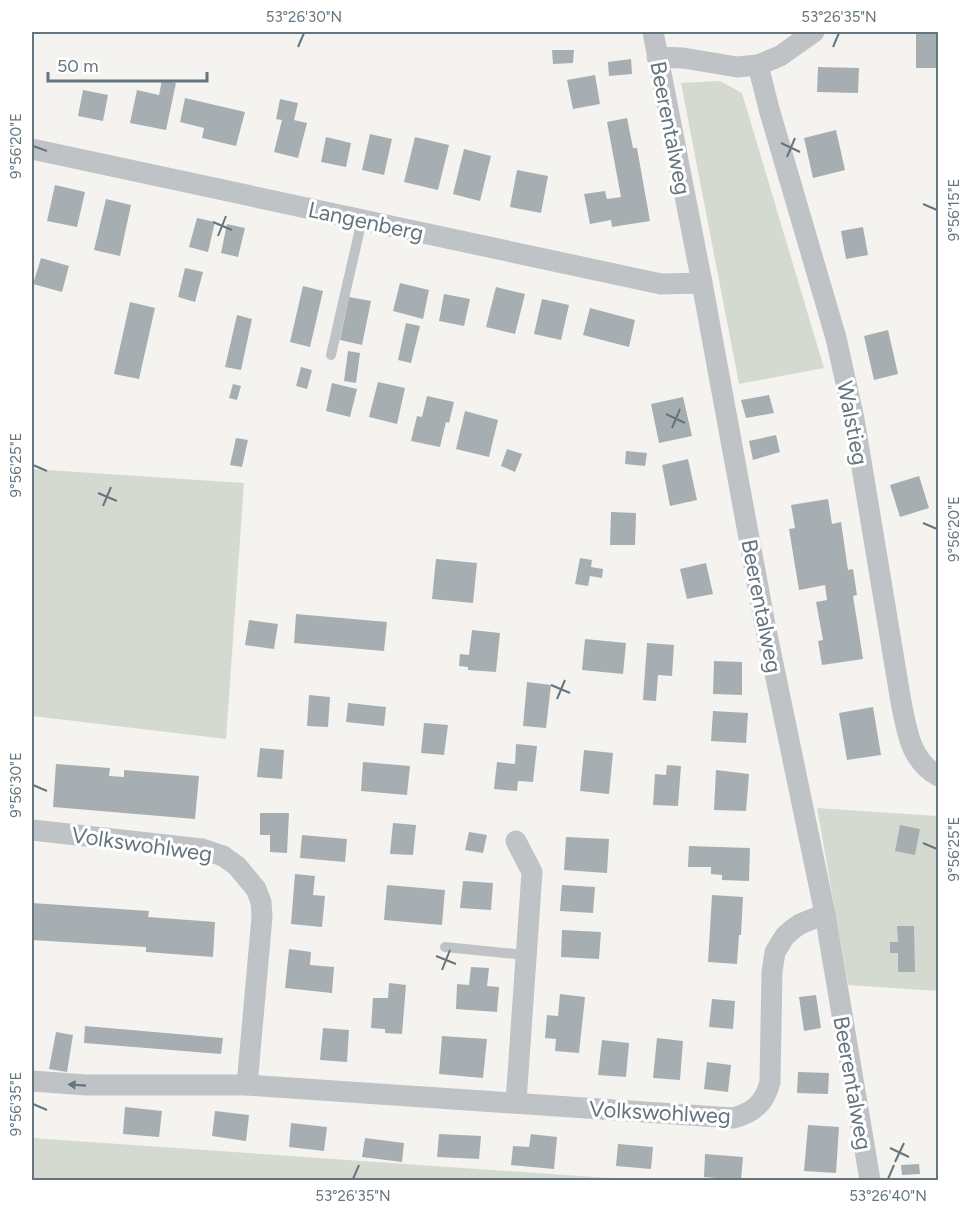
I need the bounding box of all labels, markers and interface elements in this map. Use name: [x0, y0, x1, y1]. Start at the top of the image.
text: 53°26'30"N: [266, 8, 342, 26]
text: 53°26'35"N: [801, 8, 877, 26]
scale bar: [48, 45, 207, 83]
text: 50 m: [57, 55, 99, 77]
street label: Beerentalweg: [644, 59, 697, 197]
text: 9°56'20"E: [7, 113, 25, 179]
text: 9°56'15"E: [945, 179, 963, 241]
street label: Langenberg: [306, 196, 426, 247]
street label: Walstieg: [831, 379, 874, 467]
text: 9°56'25"E: [7, 433, 25, 497]
text: 9°56'20"E: [945, 496, 963, 562]
street label: Beerentalweg: [735, 537, 788, 675]
text: 9°56'30"E: [7, 752, 25, 818]
text: 9°56'25"E: [945, 817, 963, 881]
street label: Volkswohlweg: [70, 821, 214, 868]
street label: Beerentalweg: [827, 1014, 878, 1152]
text: 9°56'35"E: [7, 1072, 25, 1136]
one-way arrow: [67, 1080, 86, 1089]
street label: Volkswohlweg: [589, 1095, 731, 1130]
text: 53°26'35"N: [315, 1187, 391, 1205]
text: 53°26'40"N: [849, 1187, 927, 1205]

